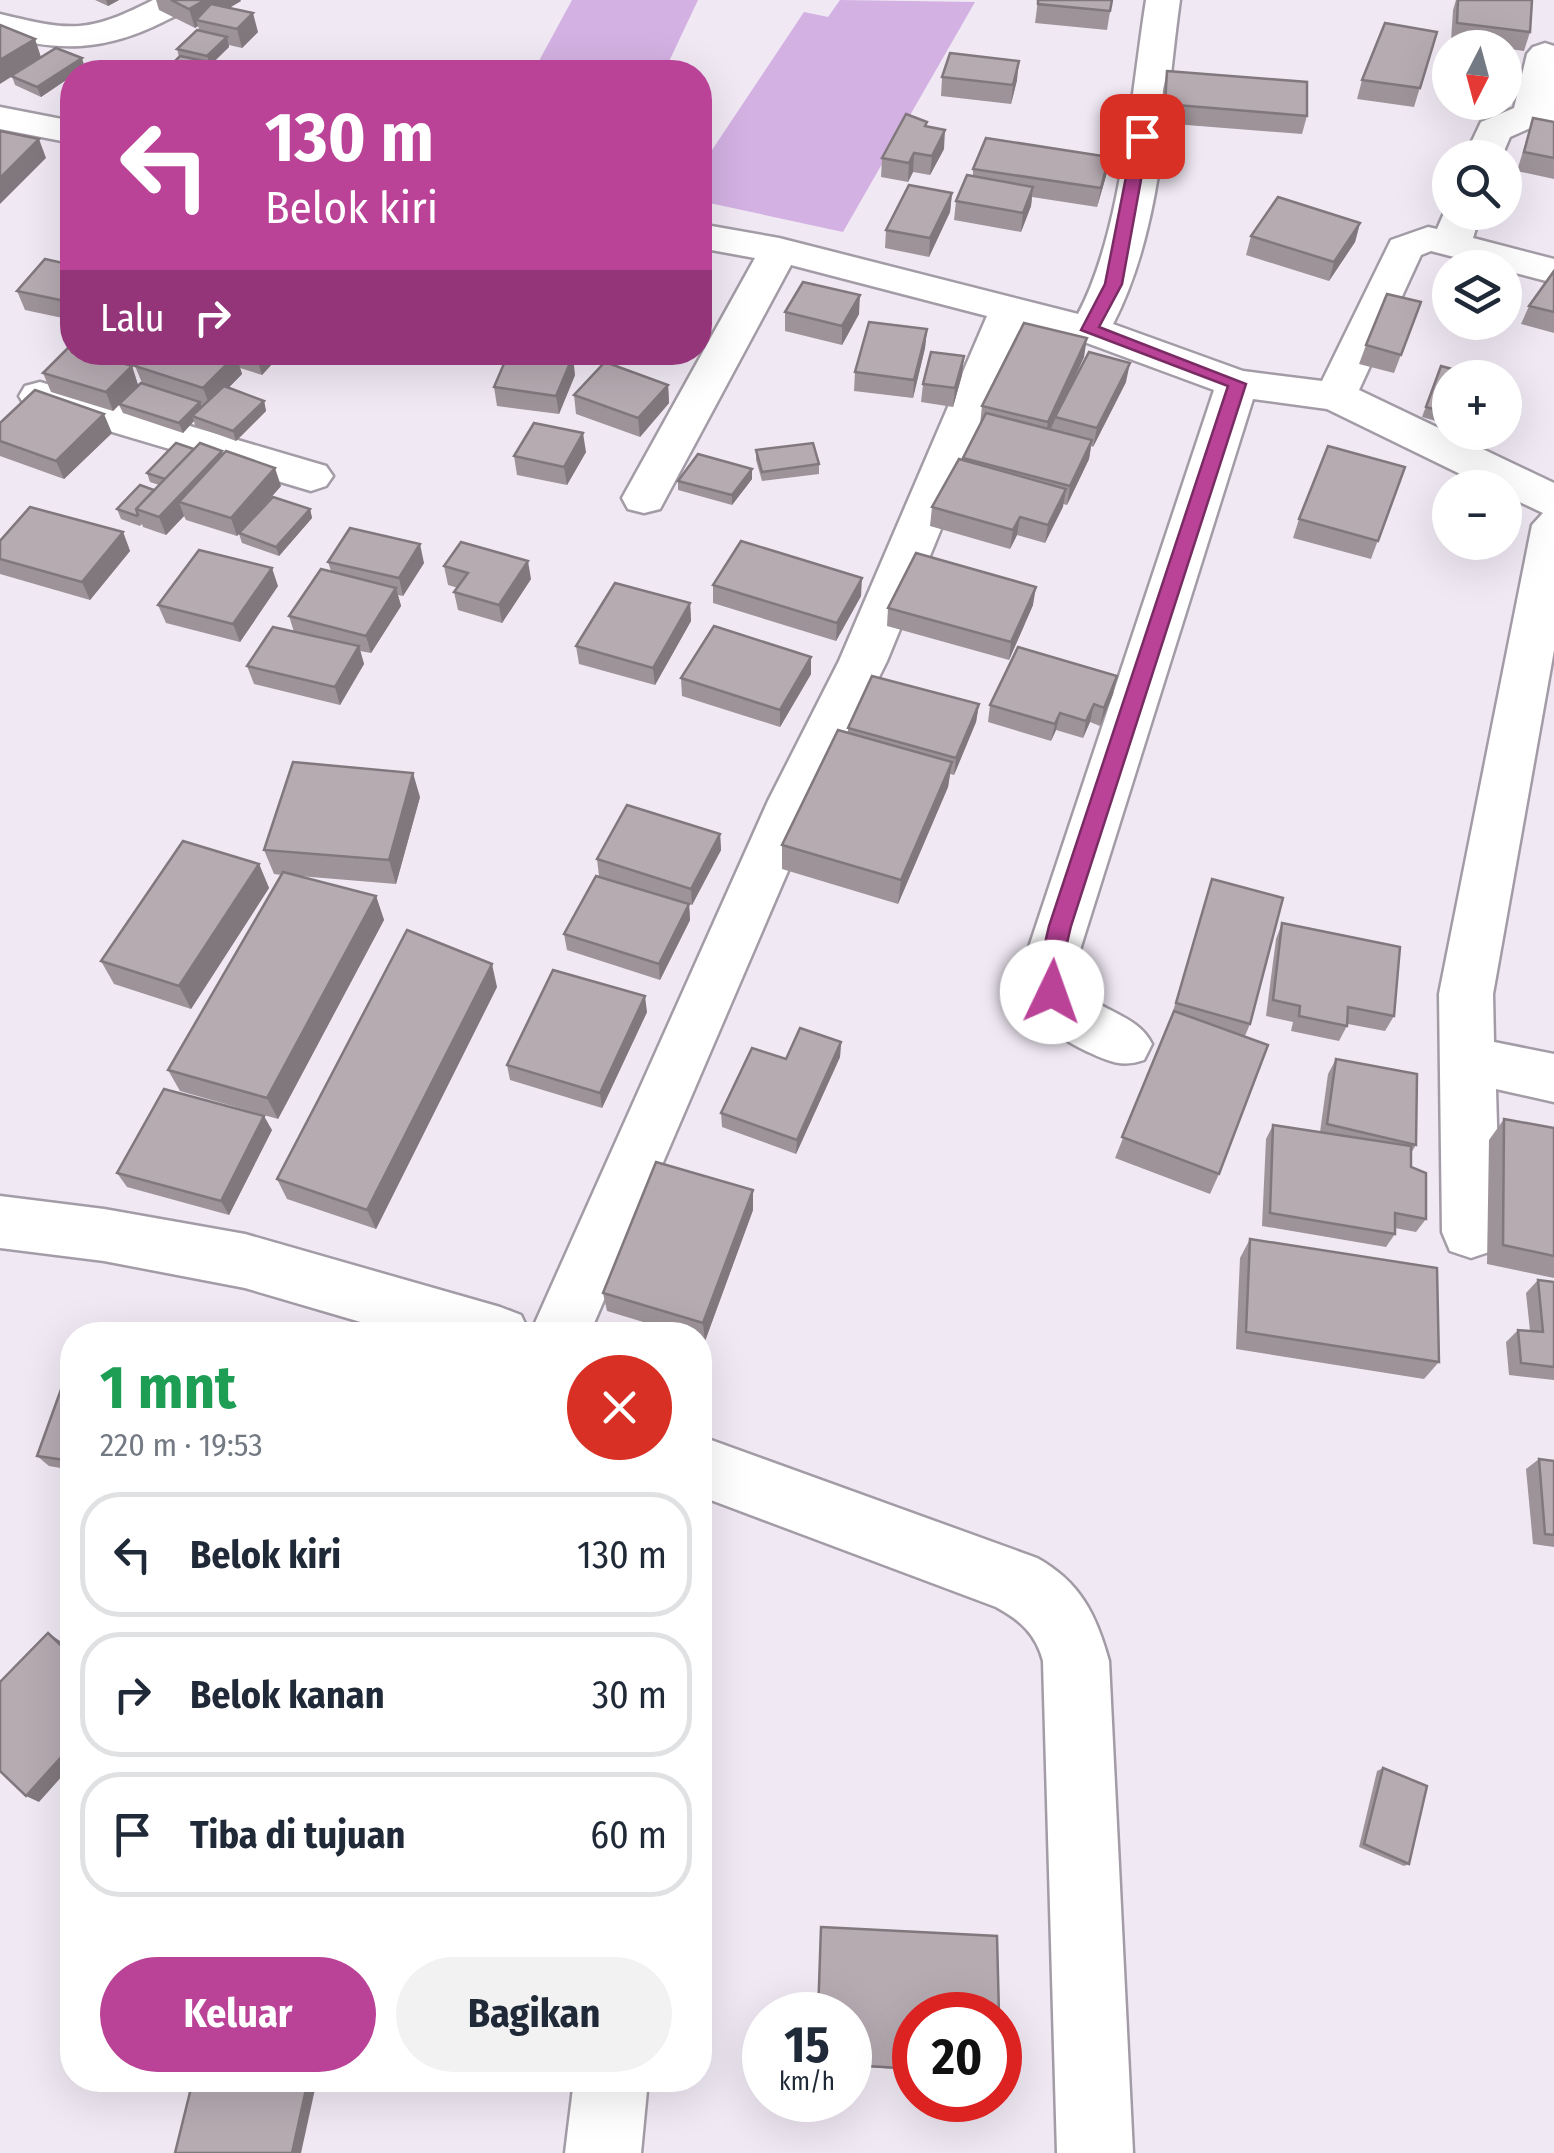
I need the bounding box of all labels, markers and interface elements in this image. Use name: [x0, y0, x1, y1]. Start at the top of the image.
north arrow: [1432, 30, 1522, 120]
map controls: [1432, 30, 1522, 560]
pin: [1100, 94, 1185, 179]
text: 130 m: [265, 96, 434, 180]
icon: left: [100, 100, 230, 230]
icon: arrive: [1115, 109, 1170, 164]
button: search: [1432, 140, 1522, 230]
text: Belok kiri: [265, 181, 438, 235]
button: layers: [1432, 250, 1522, 340]
icon: right: [185, 290, 240, 345]
text: Lalu: [100, 295, 165, 341]
button: +: [1432, 360, 1522, 450]
button: −: [1432, 470, 1522, 560]
position arrow: [1000, 940, 1104, 1044]
text: 1 mnt: [100, 1352, 236, 1424]
button: close: [567, 1355, 672, 1460]
text: 220 m · 19:53: [100, 1426, 263, 1464]
icon: left: [105, 1527, 160, 1582]
text: Belok kiri: [190, 1532, 341, 1578]
text: 130 m: [577, 1532, 667, 1578]
icon: right: [105, 1667, 160, 1722]
text: Belok kanan: [190, 1672, 385, 1718]
text: 30 m: [592, 1672, 667, 1718]
icon: arrive: [105, 1807, 160, 1862]
text: Tiba di tujuan: [190, 1812, 406, 1858]
text: 60 m: [590, 1812, 667, 1858]
button: Keluar: [100, 1957, 376, 2072]
button: Bagikan: [396, 1957, 672, 2072]
speed limit sign: 20: [892, 1992, 1022, 2122]
text: 15: [784, 2015, 830, 2075]
text: km/h: [779, 2067, 835, 2097]

